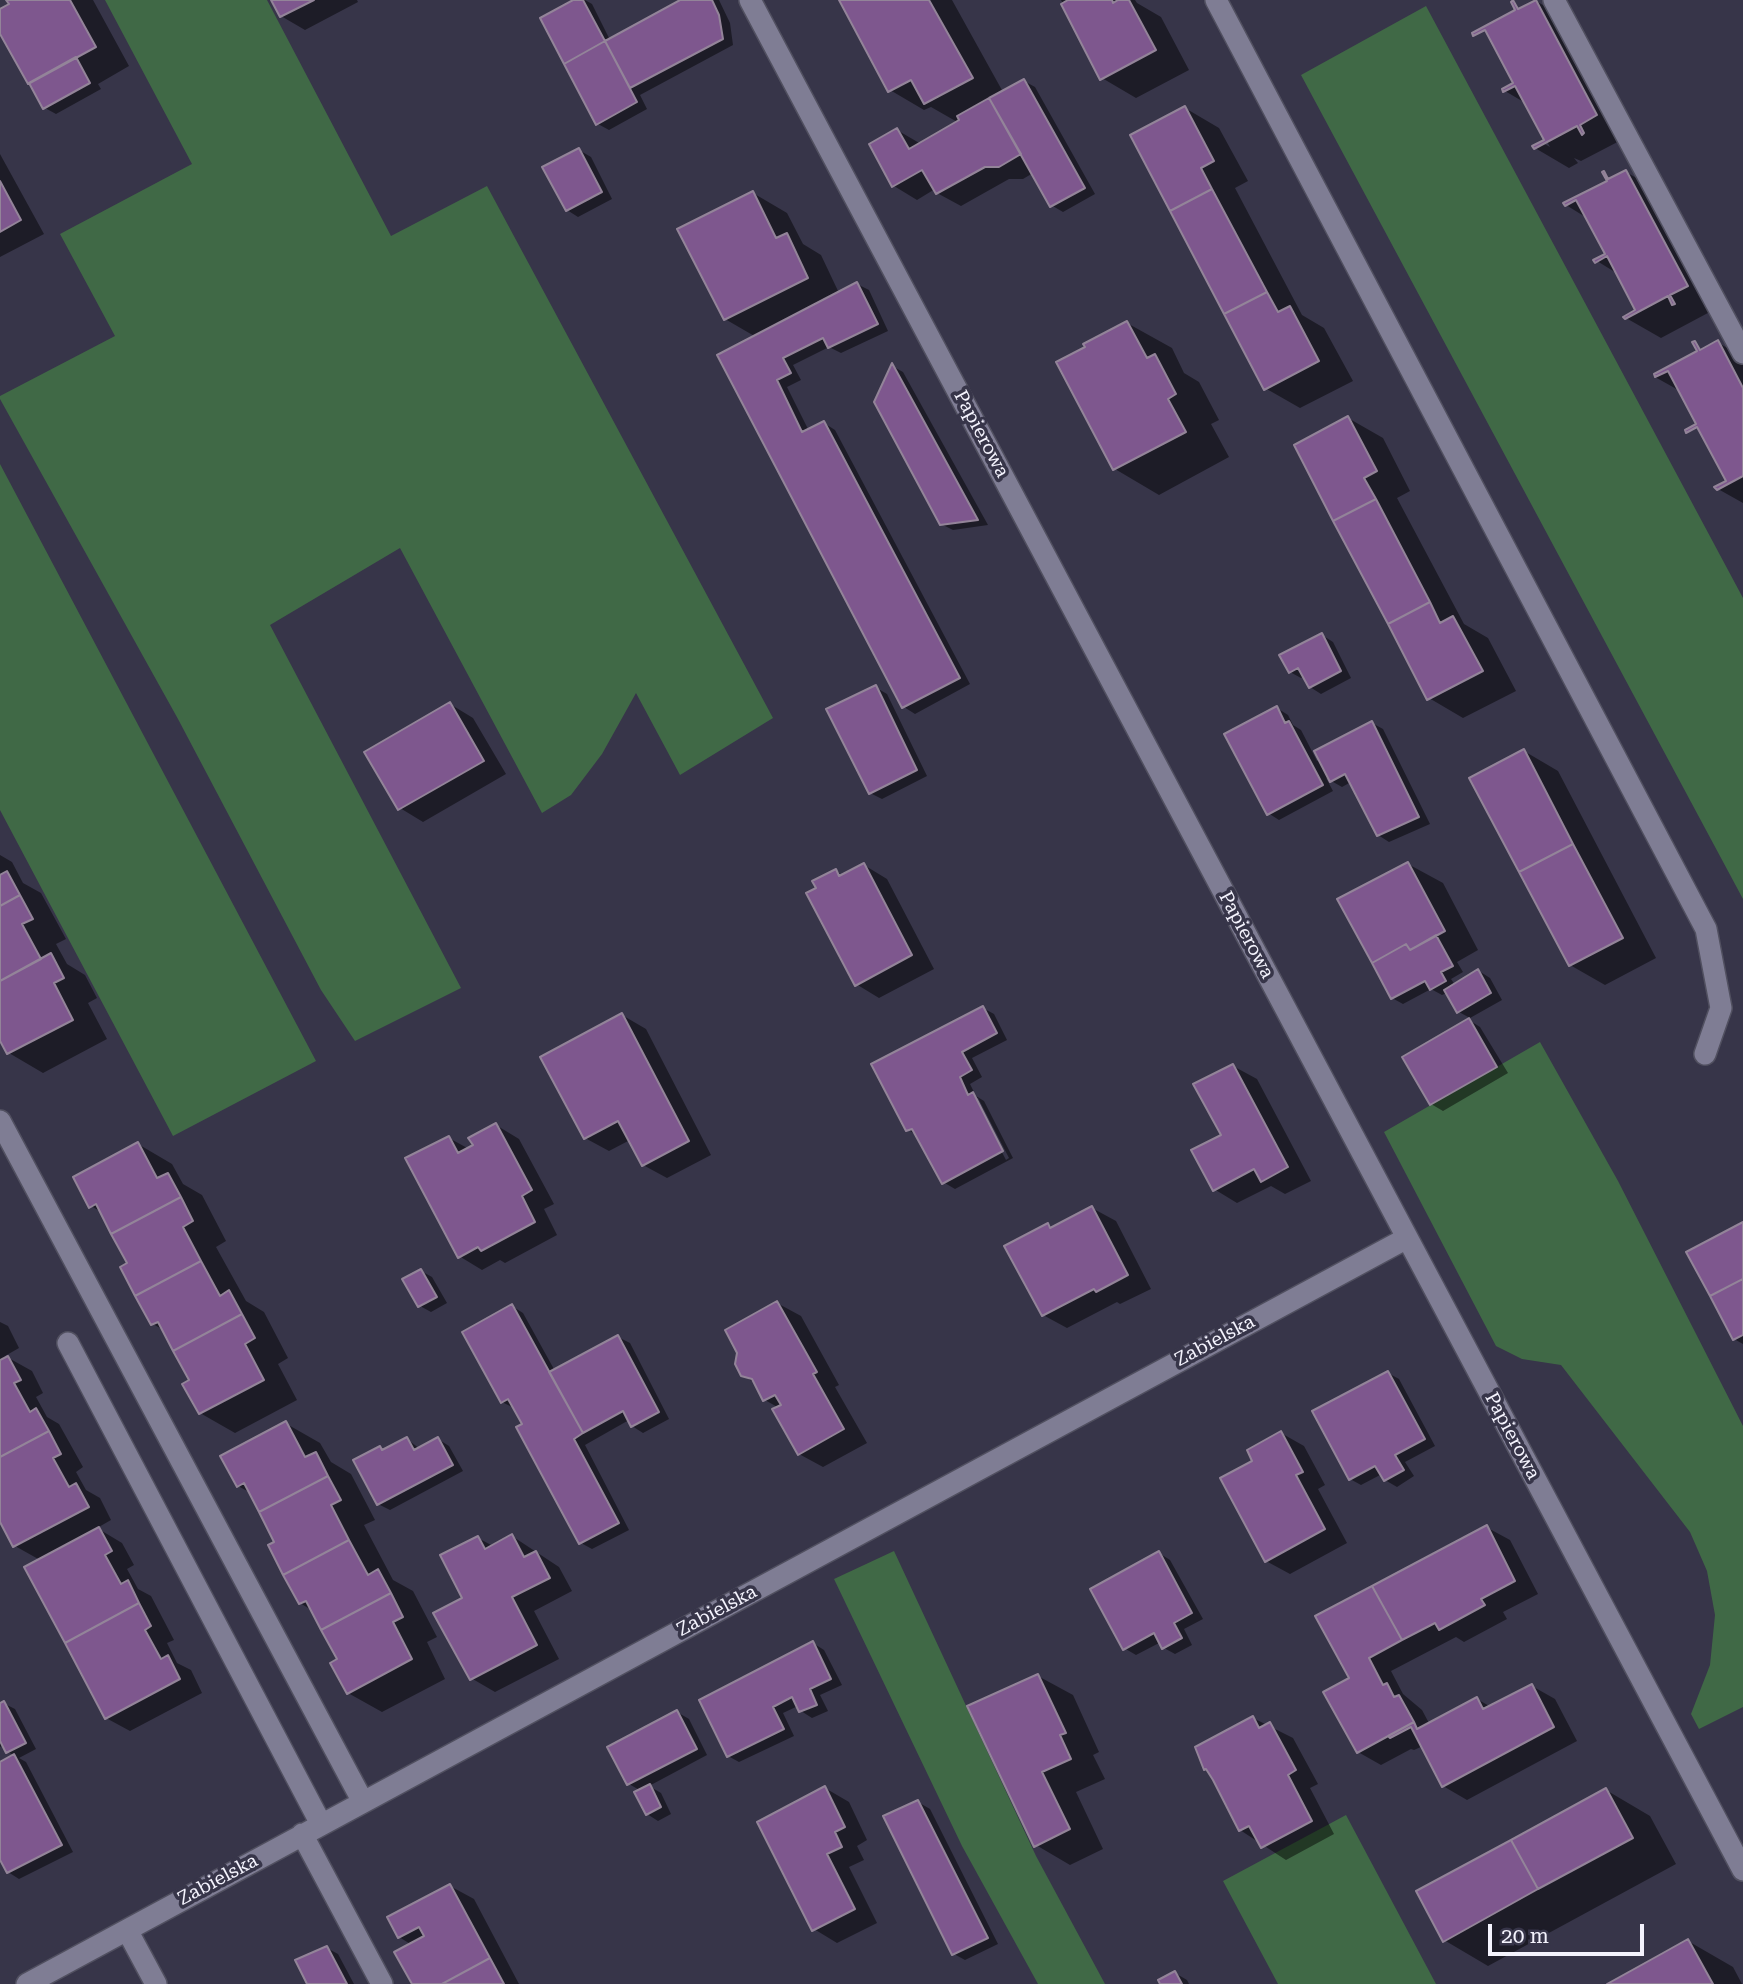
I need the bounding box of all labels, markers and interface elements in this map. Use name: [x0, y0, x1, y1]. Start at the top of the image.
street label: Papierowa: [949, 386, 1013, 482]
street label: Papierowa: [1214, 887, 1278, 983]
street label: Zabielska: [1171, 1310, 1259, 1372]
street label: Papierowa: [1480, 1388, 1544, 1484]
street label: Zabielska: [673, 1580, 761, 1642]
street label: Zabielska: [174, 1849, 262, 1911]
scale bar: [1491, 1910, 1647, 1954]
text: 20 m: [1501, 1924, 1549, 1948]

